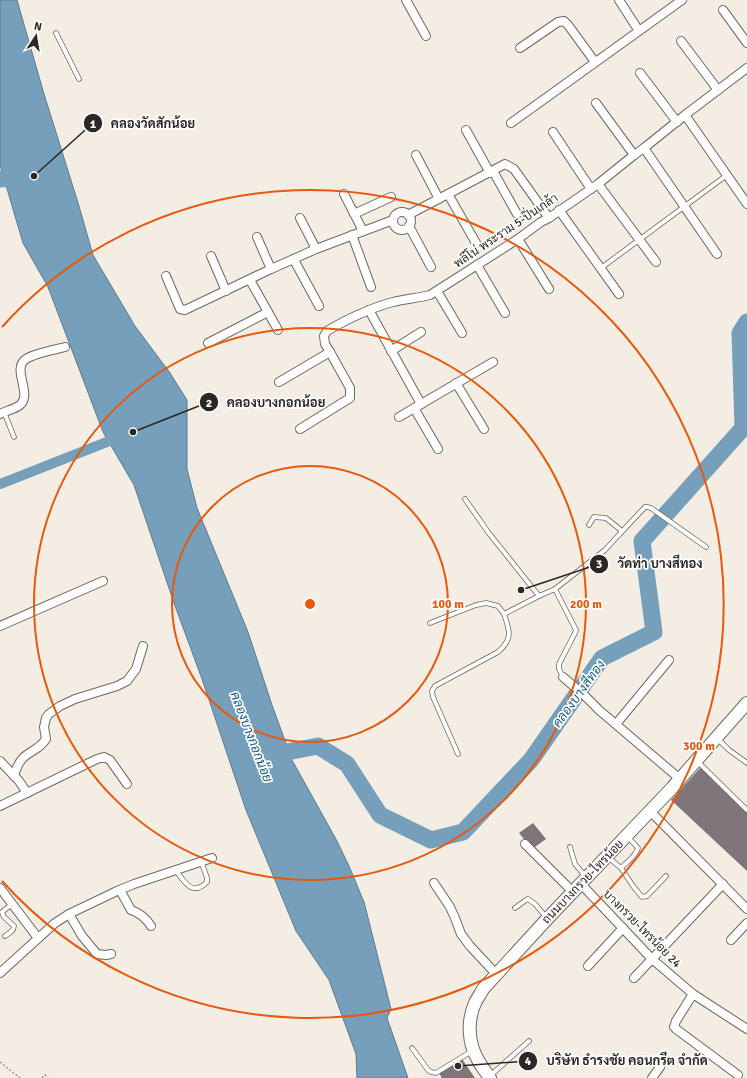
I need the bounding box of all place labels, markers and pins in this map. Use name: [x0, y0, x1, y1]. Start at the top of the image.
callout: คลองวัดสักน้อย: [83, 111, 203, 136]
callout: คลองบางกอกน้อย: [199, 390, 333, 415]
callout: วัดท่า บางสีทอง: [589, 551, 710, 576]
centre of rings: [303, 597, 317, 611]
callout: บริษัท ธำรงชัย คอนกรีต จำกัด: [518, 1048, 715, 1073]

